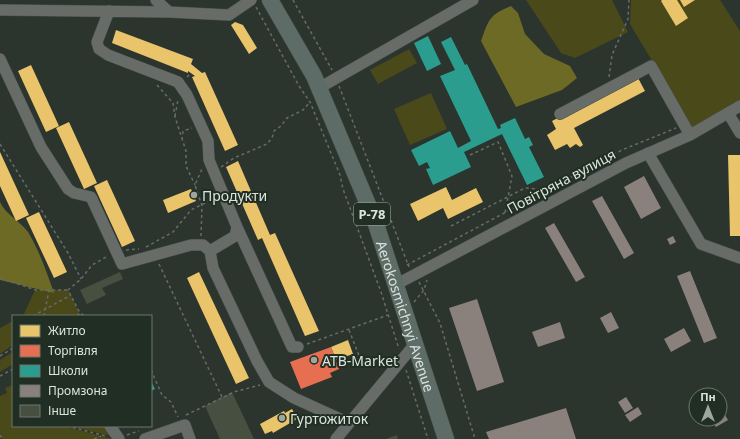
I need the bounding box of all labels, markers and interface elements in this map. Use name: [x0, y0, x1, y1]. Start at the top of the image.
street label: Повітряна вулиця: [503, 144, 619, 218]
place label: Продукти: [202, 186, 267, 205]
marker: Продукти: [189, 190, 199, 200]
road number: Р-78: [354, 203, 390, 225]
street label: Aerokosmichnyi Avenue: [372, 238, 439, 394]
legend: [12, 315, 152, 427]
text: Житло: [48, 322, 86, 339]
text: Торгівля: [48, 342, 98, 359]
place label: ATB-Market: [322, 351, 398, 370]
marker: ATB-Market: [309, 355, 319, 365]
text: Школи: [48, 362, 88, 379]
text: Промзона: [48, 382, 107, 399]
north arrow: [688, 387, 728, 427]
text: Пн: [700, 389, 716, 404]
text: Інше: [48, 402, 77, 419]
place label: Гуртожиток: [290, 409, 369, 428]
marker: Гуртожиток: [277, 413, 287, 423]

